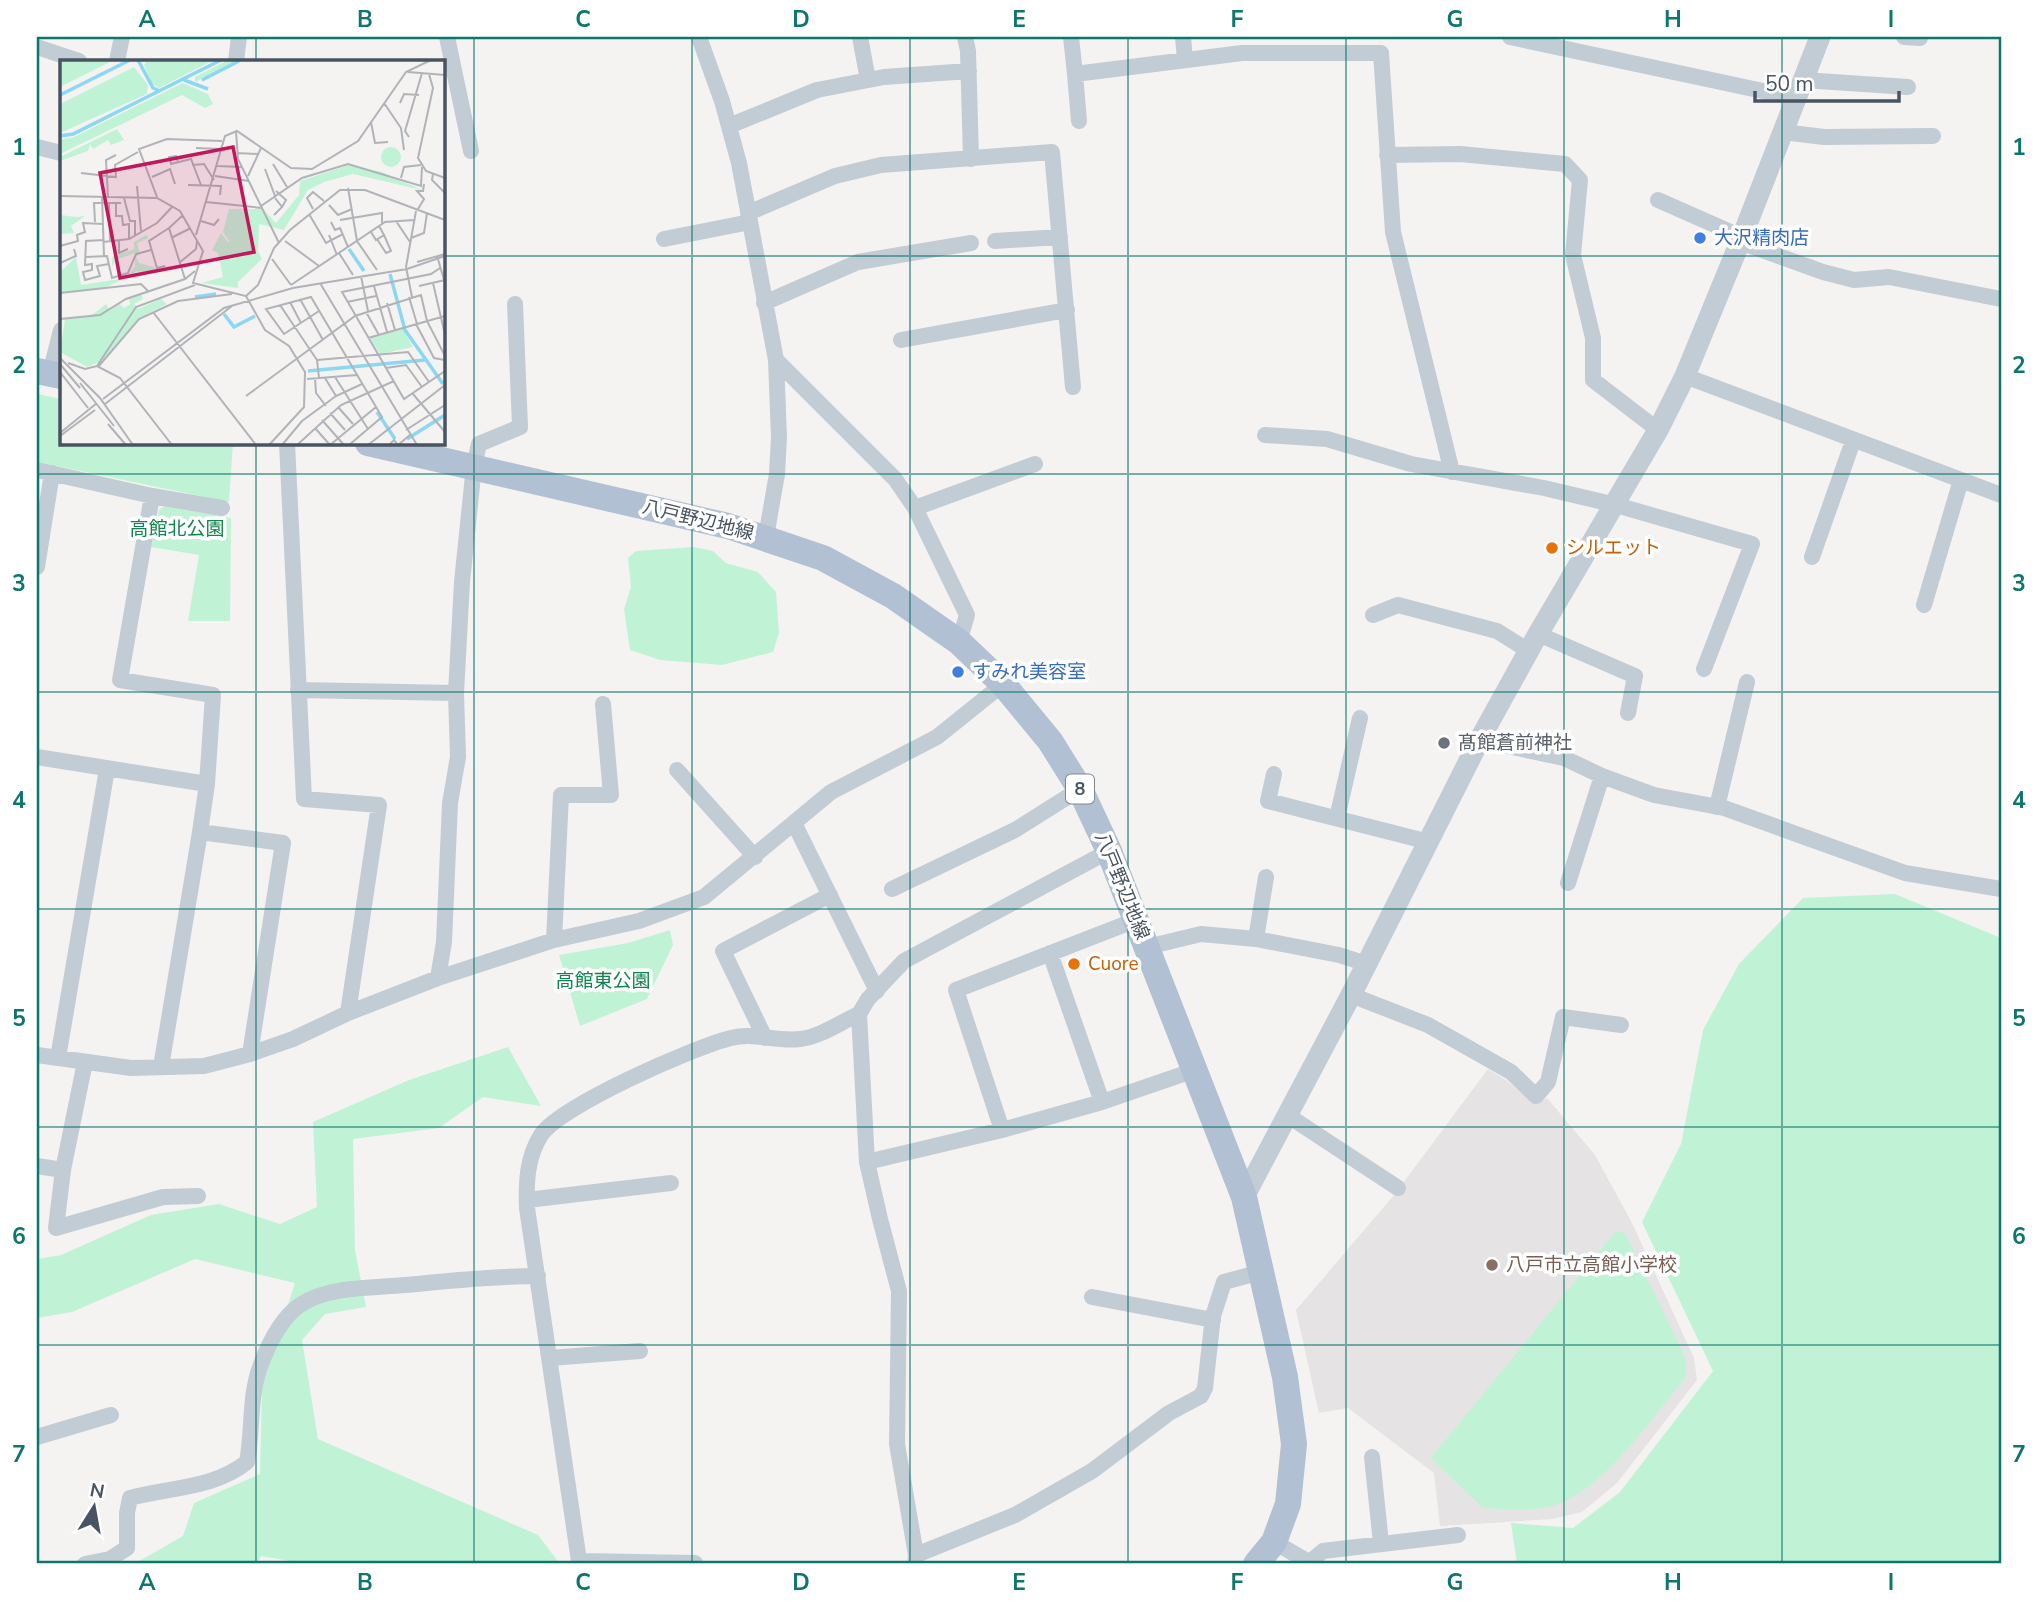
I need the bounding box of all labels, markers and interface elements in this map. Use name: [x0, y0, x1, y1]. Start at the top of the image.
text: A: [138, 4, 156, 35]
text: B: [357, 4, 373, 35]
text: C: [575, 4, 591, 35]
text: D: [792, 4, 810, 35]
text: E: [1012, 4, 1026, 35]
text: F: [1231, 4, 1244, 35]
text: G: [1447, 4, 1463, 35]
text: H: [1664, 4, 1682, 35]
text: I: [1888, 4, 1894, 35]
inset map: [60, 60, 444, 444]
scale bar: [1755, 60, 1898, 104]
text: 50 m: [1765, 70, 1814, 98]
text: 1: [12, 132, 26, 163]
text: 1: [2012, 132, 2026, 163]
place label: 大沢精肉店: [1714, 225, 1809, 251]
marker: 大沢精肉店: [1692, 230, 1708, 246]
text: 2: [12, 350, 26, 381]
text: 2: [2012, 350, 2026, 381]
street label: 八戸野辺地線: [640, 494, 756, 546]
park label: 高館北公園: [129, 516, 225, 542]
place label: シルエット: [1566, 535, 1661, 561]
marker: シルエット: [1544, 540, 1560, 556]
text: 3: [12, 568, 26, 599]
text: 3: [2012, 568, 2026, 599]
place label: すみれ美容室: [972, 659, 1086, 685]
marker: すみれ美容室: [950, 664, 966, 680]
place label: 髙館蒼前神社: [1458, 730, 1572, 756]
marker: 髙館蒼前神社: [1436, 735, 1452, 751]
road number: 8: [1066, 774, 1094, 804]
text: 4: [12, 785, 26, 816]
text: 4: [2012, 785, 2026, 816]
street label: 八戸野辺地線: [1089, 828, 1155, 944]
place label: Cuore: [1088, 951, 1139, 977]
marker: Cuore: [1066, 956, 1082, 972]
park label: 高館東公園: [555, 968, 651, 994]
text: 5: [12, 1003, 26, 1034]
text: 5: [2012, 1003, 2026, 1034]
text: 6: [12, 1221, 26, 1252]
text: 6: [2012, 1221, 2026, 1252]
place label: 八戸市立高館小学校: [1506, 1252, 1677, 1278]
marker: 八戸市立高館小学校: [1484, 1257, 1500, 1273]
text: 7: [12, 1439, 26, 1470]
text: 7: [2012, 1439, 2026, 1470]
north arrow: [60, 1472, 130, 1542]
text: N: [88, 1477, 107, 1505]
text: A: [138, 1567, 156, 1598]
text: B: [357, 1567, 373, 1598]
text: C: [575, 1567, 591, 1598]
text: D: [792, 1567, 810, 1598]
text: E: [1012, 1567, 1026, 1598]
text: F: [1231, 1567, 1244, 1598]
text: G: [1447, 1567, 1463, 1598]
text: H: [1664, 1567, 1682, 1598]
text: I: [1888, 1567, 1894, 1598]

